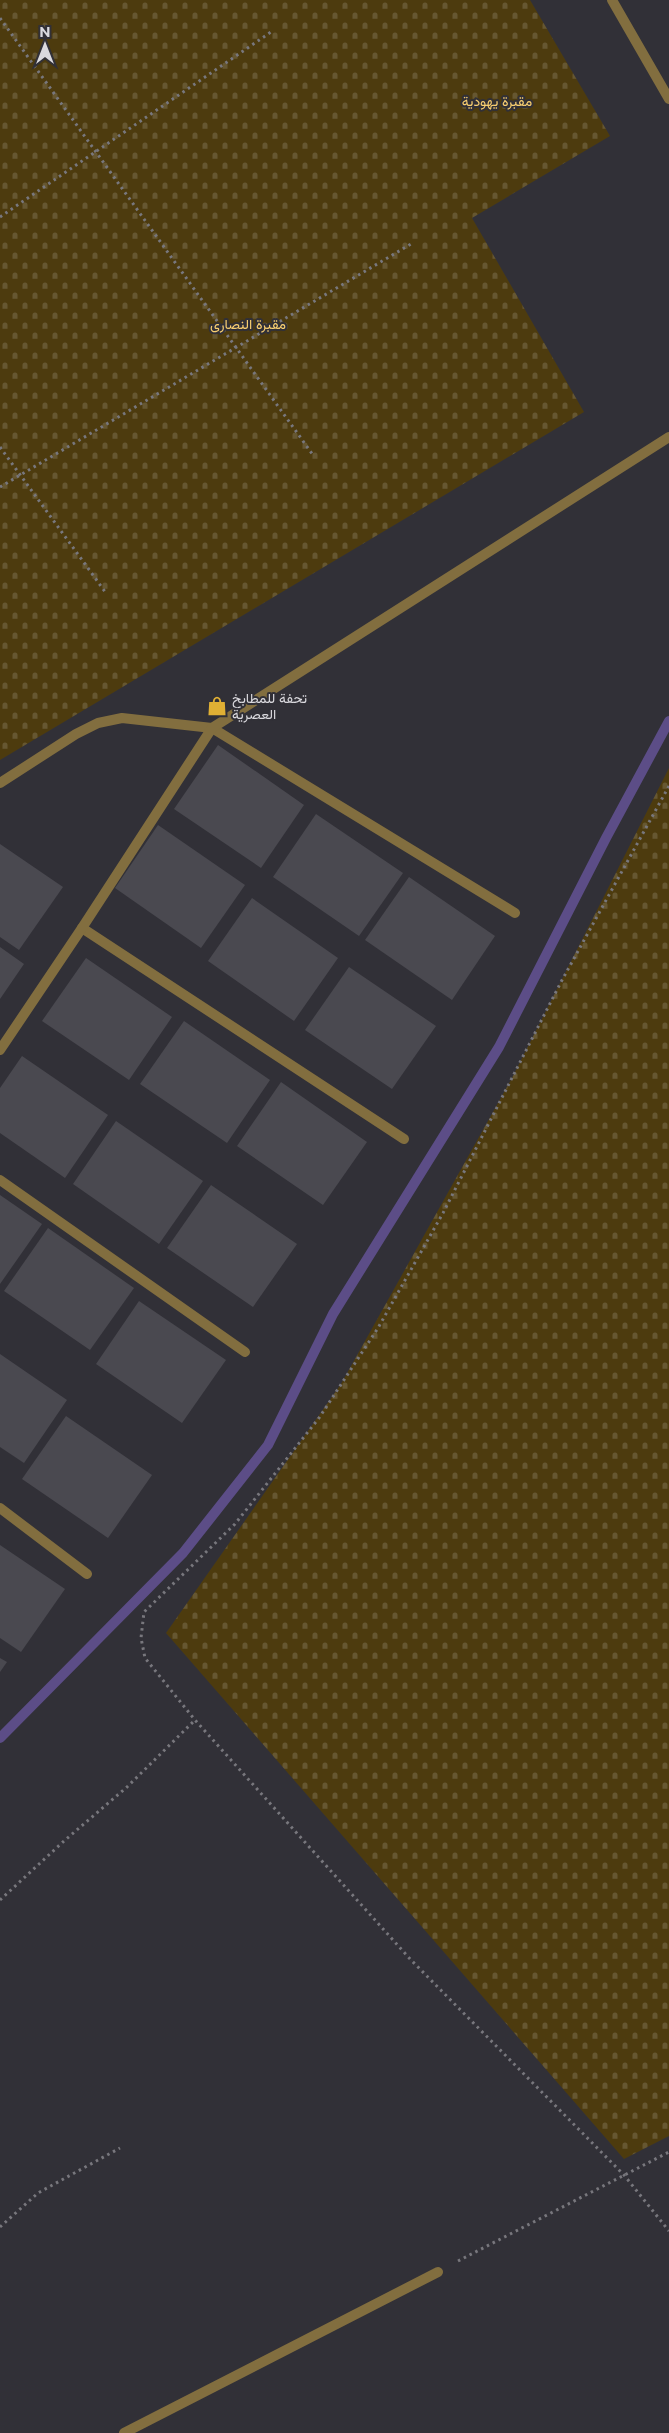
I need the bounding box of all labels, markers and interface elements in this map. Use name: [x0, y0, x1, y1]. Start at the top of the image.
north arrow: [20, 20, 70, 70]
text: N: [39, 23, 51, 41]
park label: مقبرة يهودية: [462, 92, 532, 110]
park label: مقبرة النصارى: [210, 315, 286, 333]
place label: تحفة للمطابخ العصرية: [232, 689, 307, 723]
shop icon: تحفة للمطابخ العصرية: [206, 695, 228, 717]

